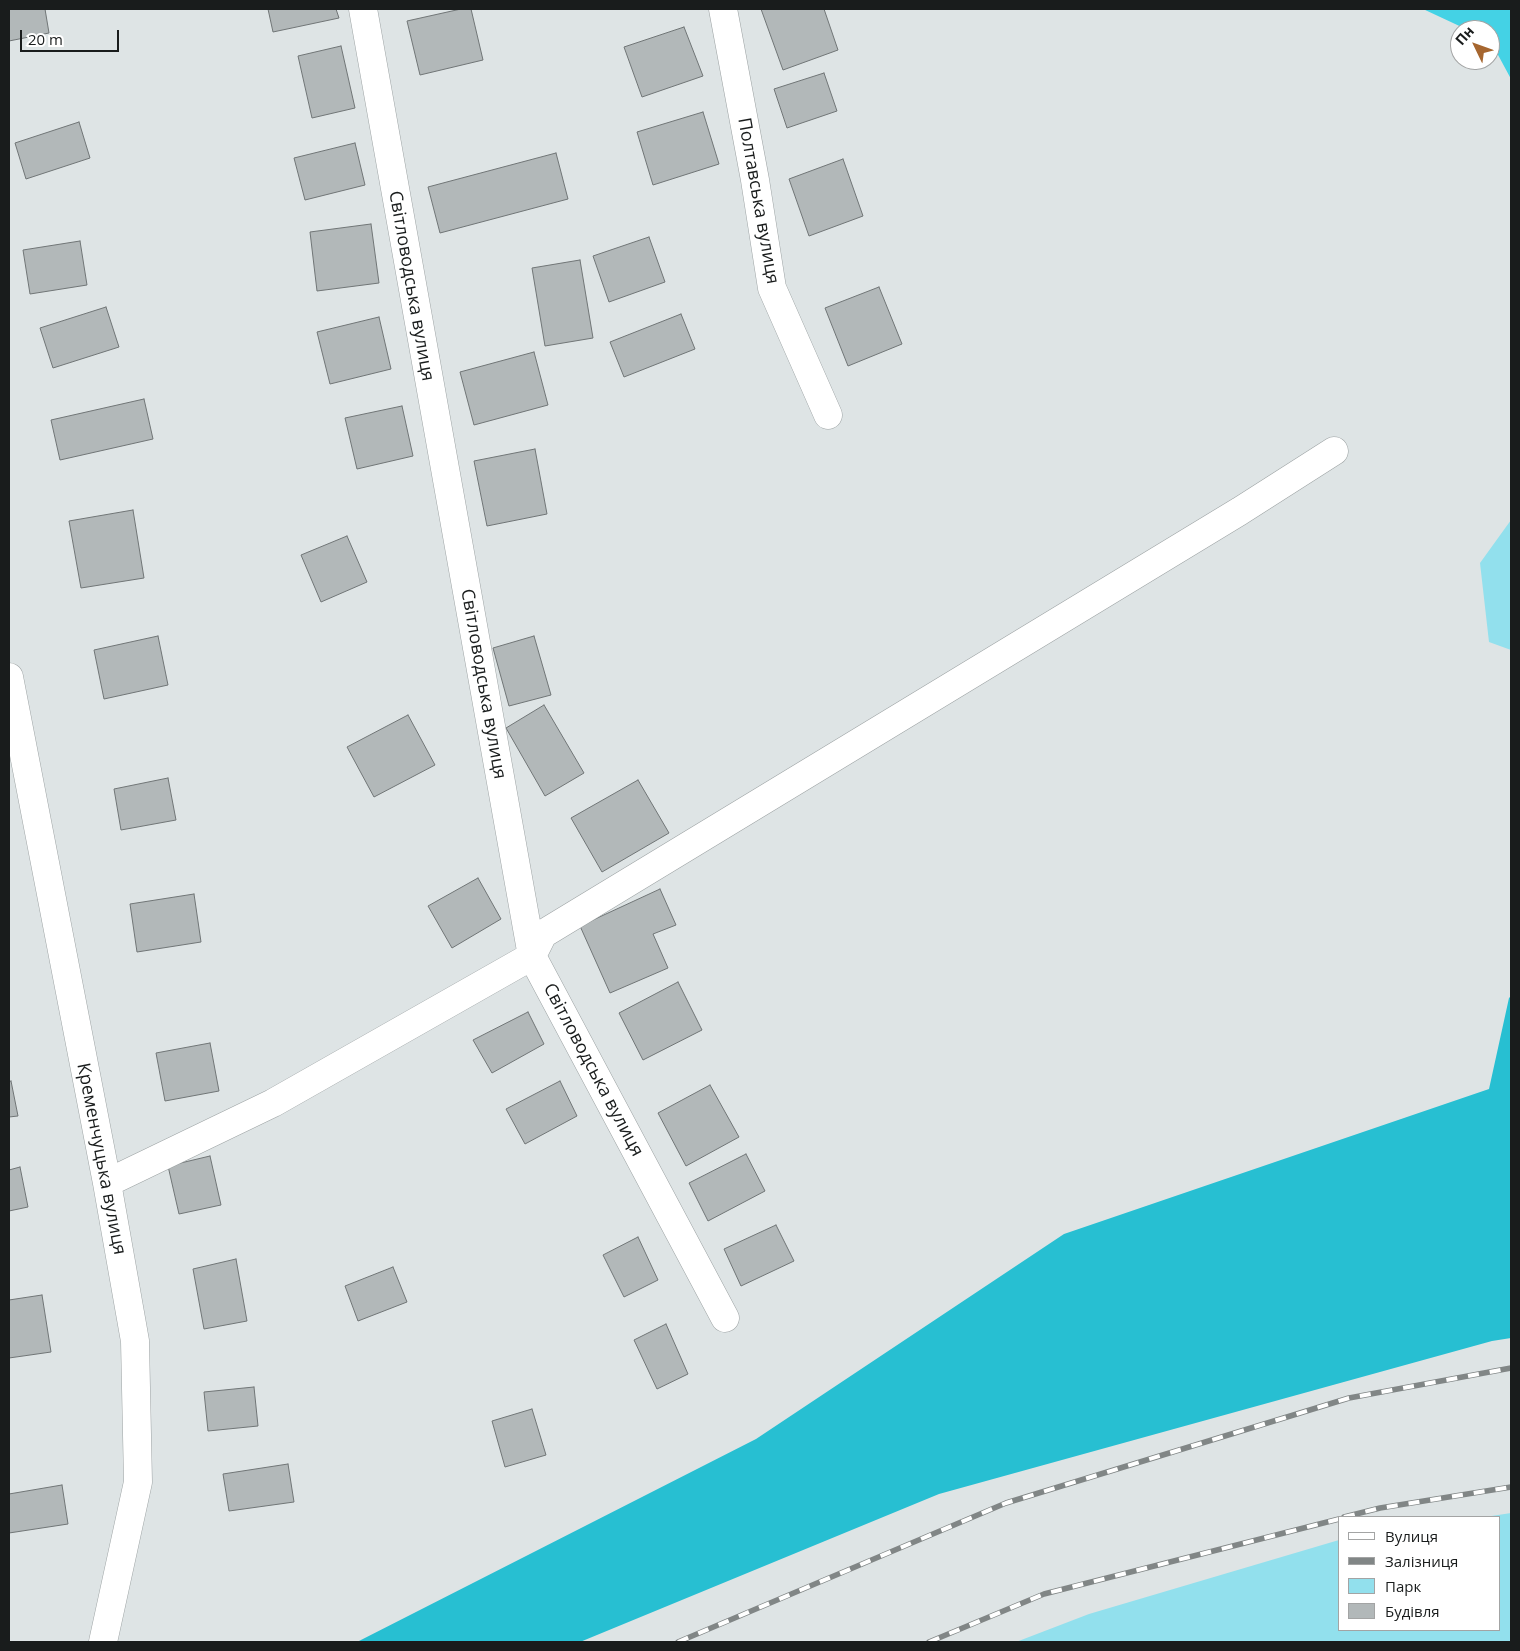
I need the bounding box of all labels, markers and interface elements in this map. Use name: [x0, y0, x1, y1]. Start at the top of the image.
scale bar: [22, 20, 121, 52]
north arrow: [1450, 20, 1500, 70]
text: Пн: [1451, 22, 1478, 49]
text: 20 m: [28, 29, 63, 49]
street label: Полтавська вулиця: [733, 116, 783, 286]
street label: Світловодська вулиця: [384, 189, 438, 383]
street label: Світловодська вулиця: [456, 587, 510, 781]
street label: Світловодська вулиця: [538, 980, 648, 1160]
street label: Кременчуцька вулиця: [72, 1061, 130, 1257]
legend: [1338, 1516, 1500, 1631]
text: Вулиця: [1385, 1526, 1438, 1546]
text: Залізниця: [1385, 1551, 1458, 1571]
text: Парк: [1385, 1576, 1421, 1596]
text: Будівля: [1385, 1601, 1440, 1621]

